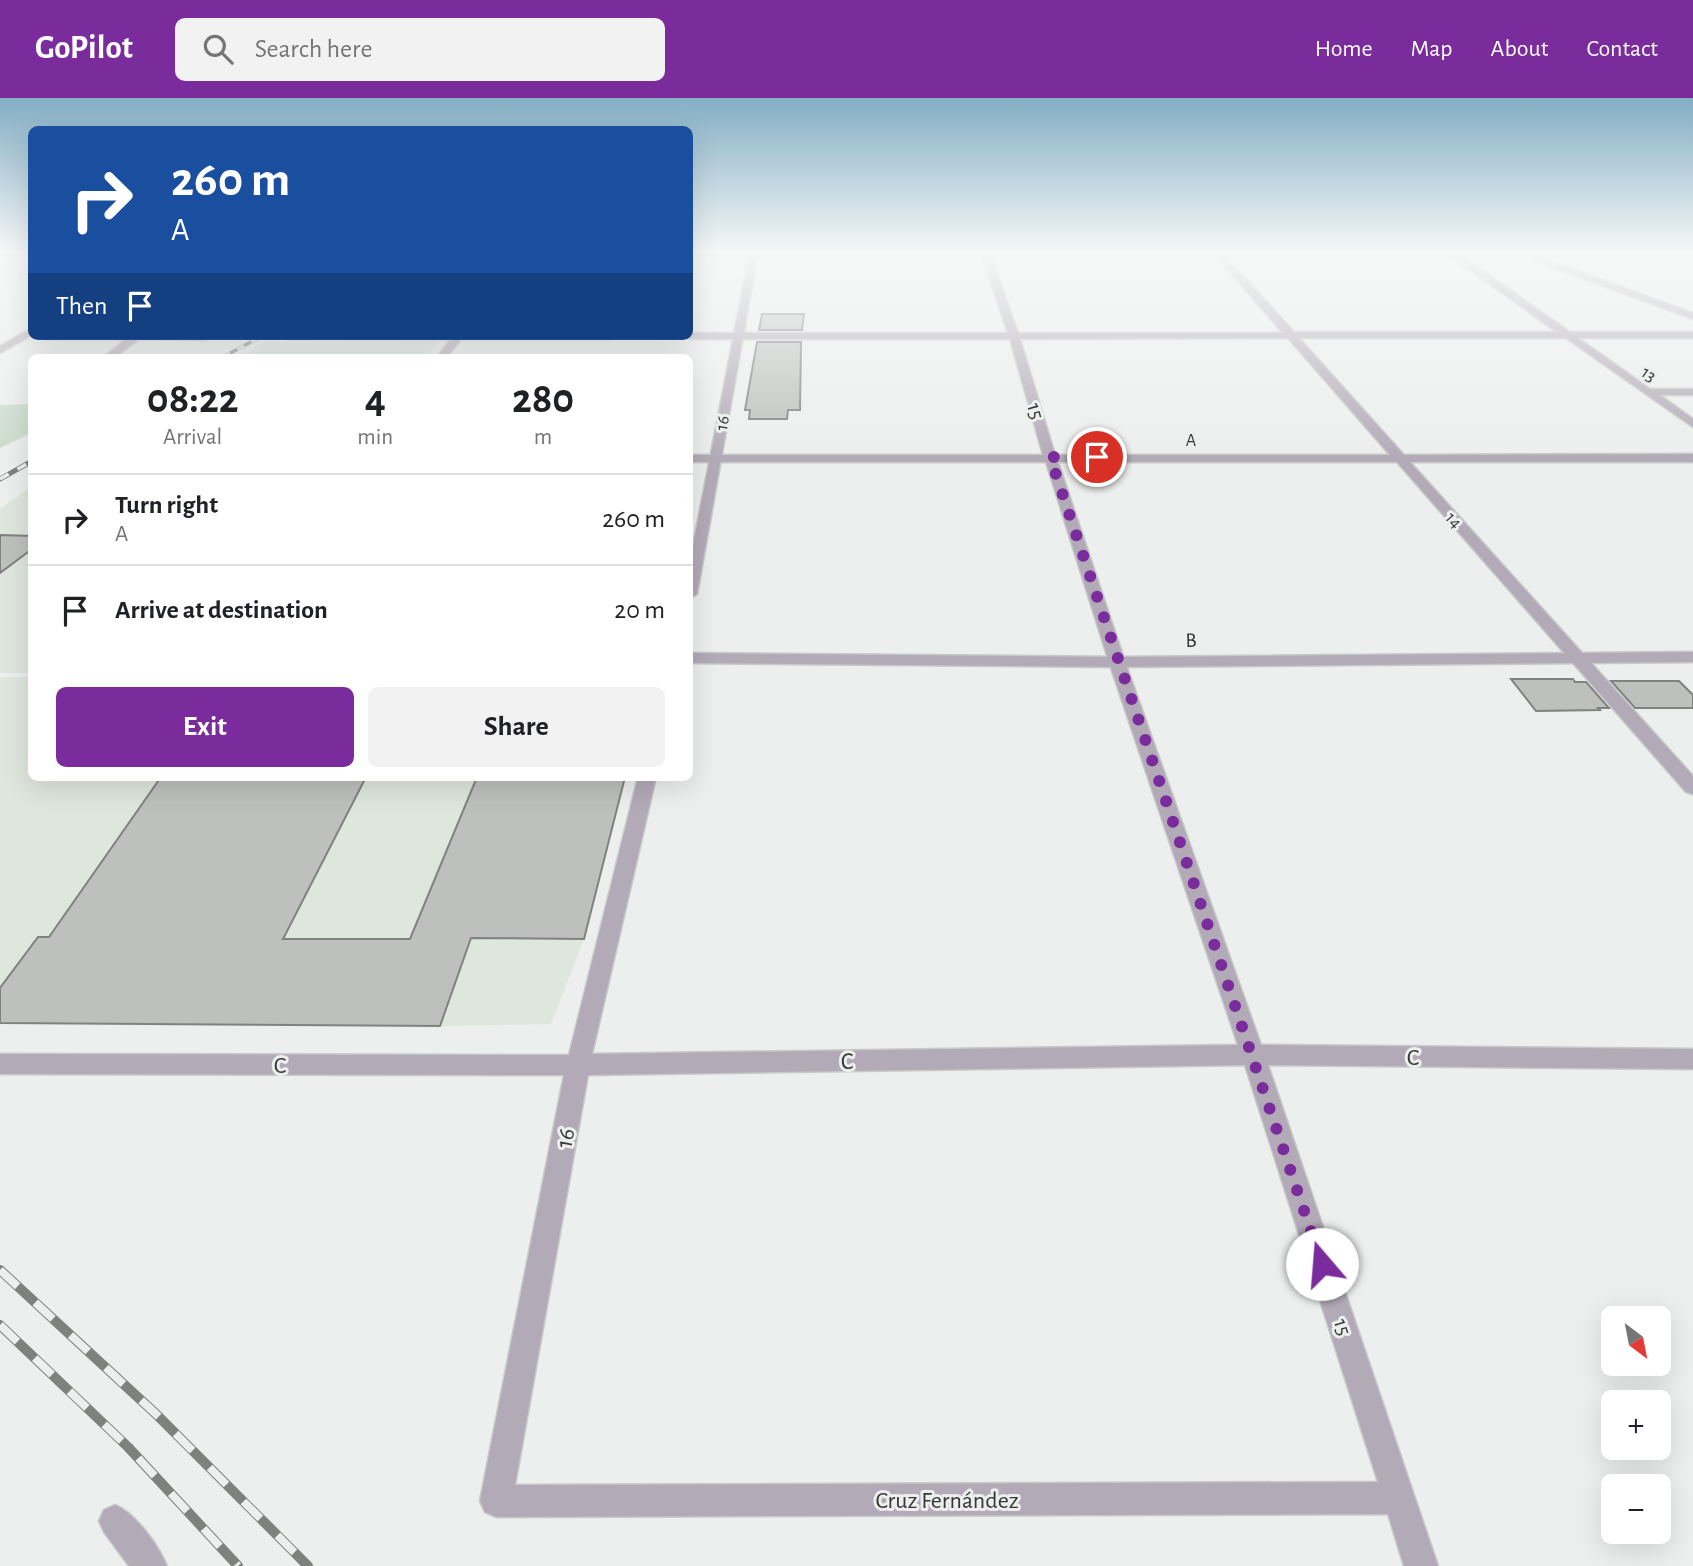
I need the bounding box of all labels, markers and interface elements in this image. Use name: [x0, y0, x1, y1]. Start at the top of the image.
search box: [175, 18, 665, 81]
icon: search: [199, 30, 237, 68]
text: GoPilot: [35, 32, 133, 65]
text: Search here: [255, 36, 372, 62]
text: Home: [1315, 37, 1373, 61]
text: Map: [1411, 37, 1453, 61]
text: About: [1491, 37, 1548, 61]
text: Contact: [1586, 37, 1658, 61]
icon: right: [56, 154, 147, 245]
text: 260 m: [171, 156, 290, 205]
text: A: [171, 214, 190, 246]
icon: arrive: [121, 287, 159, 325]
text: Then: [56, 293, 107, 319]
street label: 13: [1638, 364, 1659, 386]
text: 08:22: [147, 378, 239, 420]
text: 4: [365, 378, 386, 420]
text: 280: [512, 378, 574, 420]
street label: 15: [1023, 401, 1048, 422]
street label: 16: [713, 415, 733, 432]
text: Arrival: [163, 426, 222, 449]
text: min: [357, 426, 393, 449]
text: m: [534, 426, 552, 449]
pin: [1067, 427, 1127, 487]
street label: A: [1186, 432, 1197, 450]
icon: arrive: [1078, 438, 1116, 476]
text: Turn right: [115, 492, 218, 518]
icon: right: [56, 501, 94, 539]
text: 260 m: [602, 506, 665, 532]
street label: 14: [1442, 509, 1465, 532]
text: A: [115, 523, 128, 546]
icon: arrive: [56, 592, 94, 630]
text: Arrive at destination: [115, 597, 328, 623]
text: 20 m: [614, 597, 665, 623]
street label: B: [1185, 630, 1197, 651]
button: Exit: [56, 687, 354, 767]
button: Share: [368, 687, 665, 767]
street label: C: [1407, 1046, 1419, 1070]
street label: C: [841, 1050, 853, 1074]
street label: C: [274, 1054, 286, 1078]
street label: 16: [552, 1126, 580, 1150]
position arrow: [1285, 1227, 1359, 1301]
north arrow: [1601, 1306, 1671, 1376]
map controls: [1601, 1306, 1671, 1544]
street label: 15: [1330, 1316, 1355, 1338]
button: +: [1601, 1390, 1671, 1460]
button: −: [1601, 1474, 1671, 1544]
street label: Cruz Fernández: [875, 1489, 1019, 1513]

